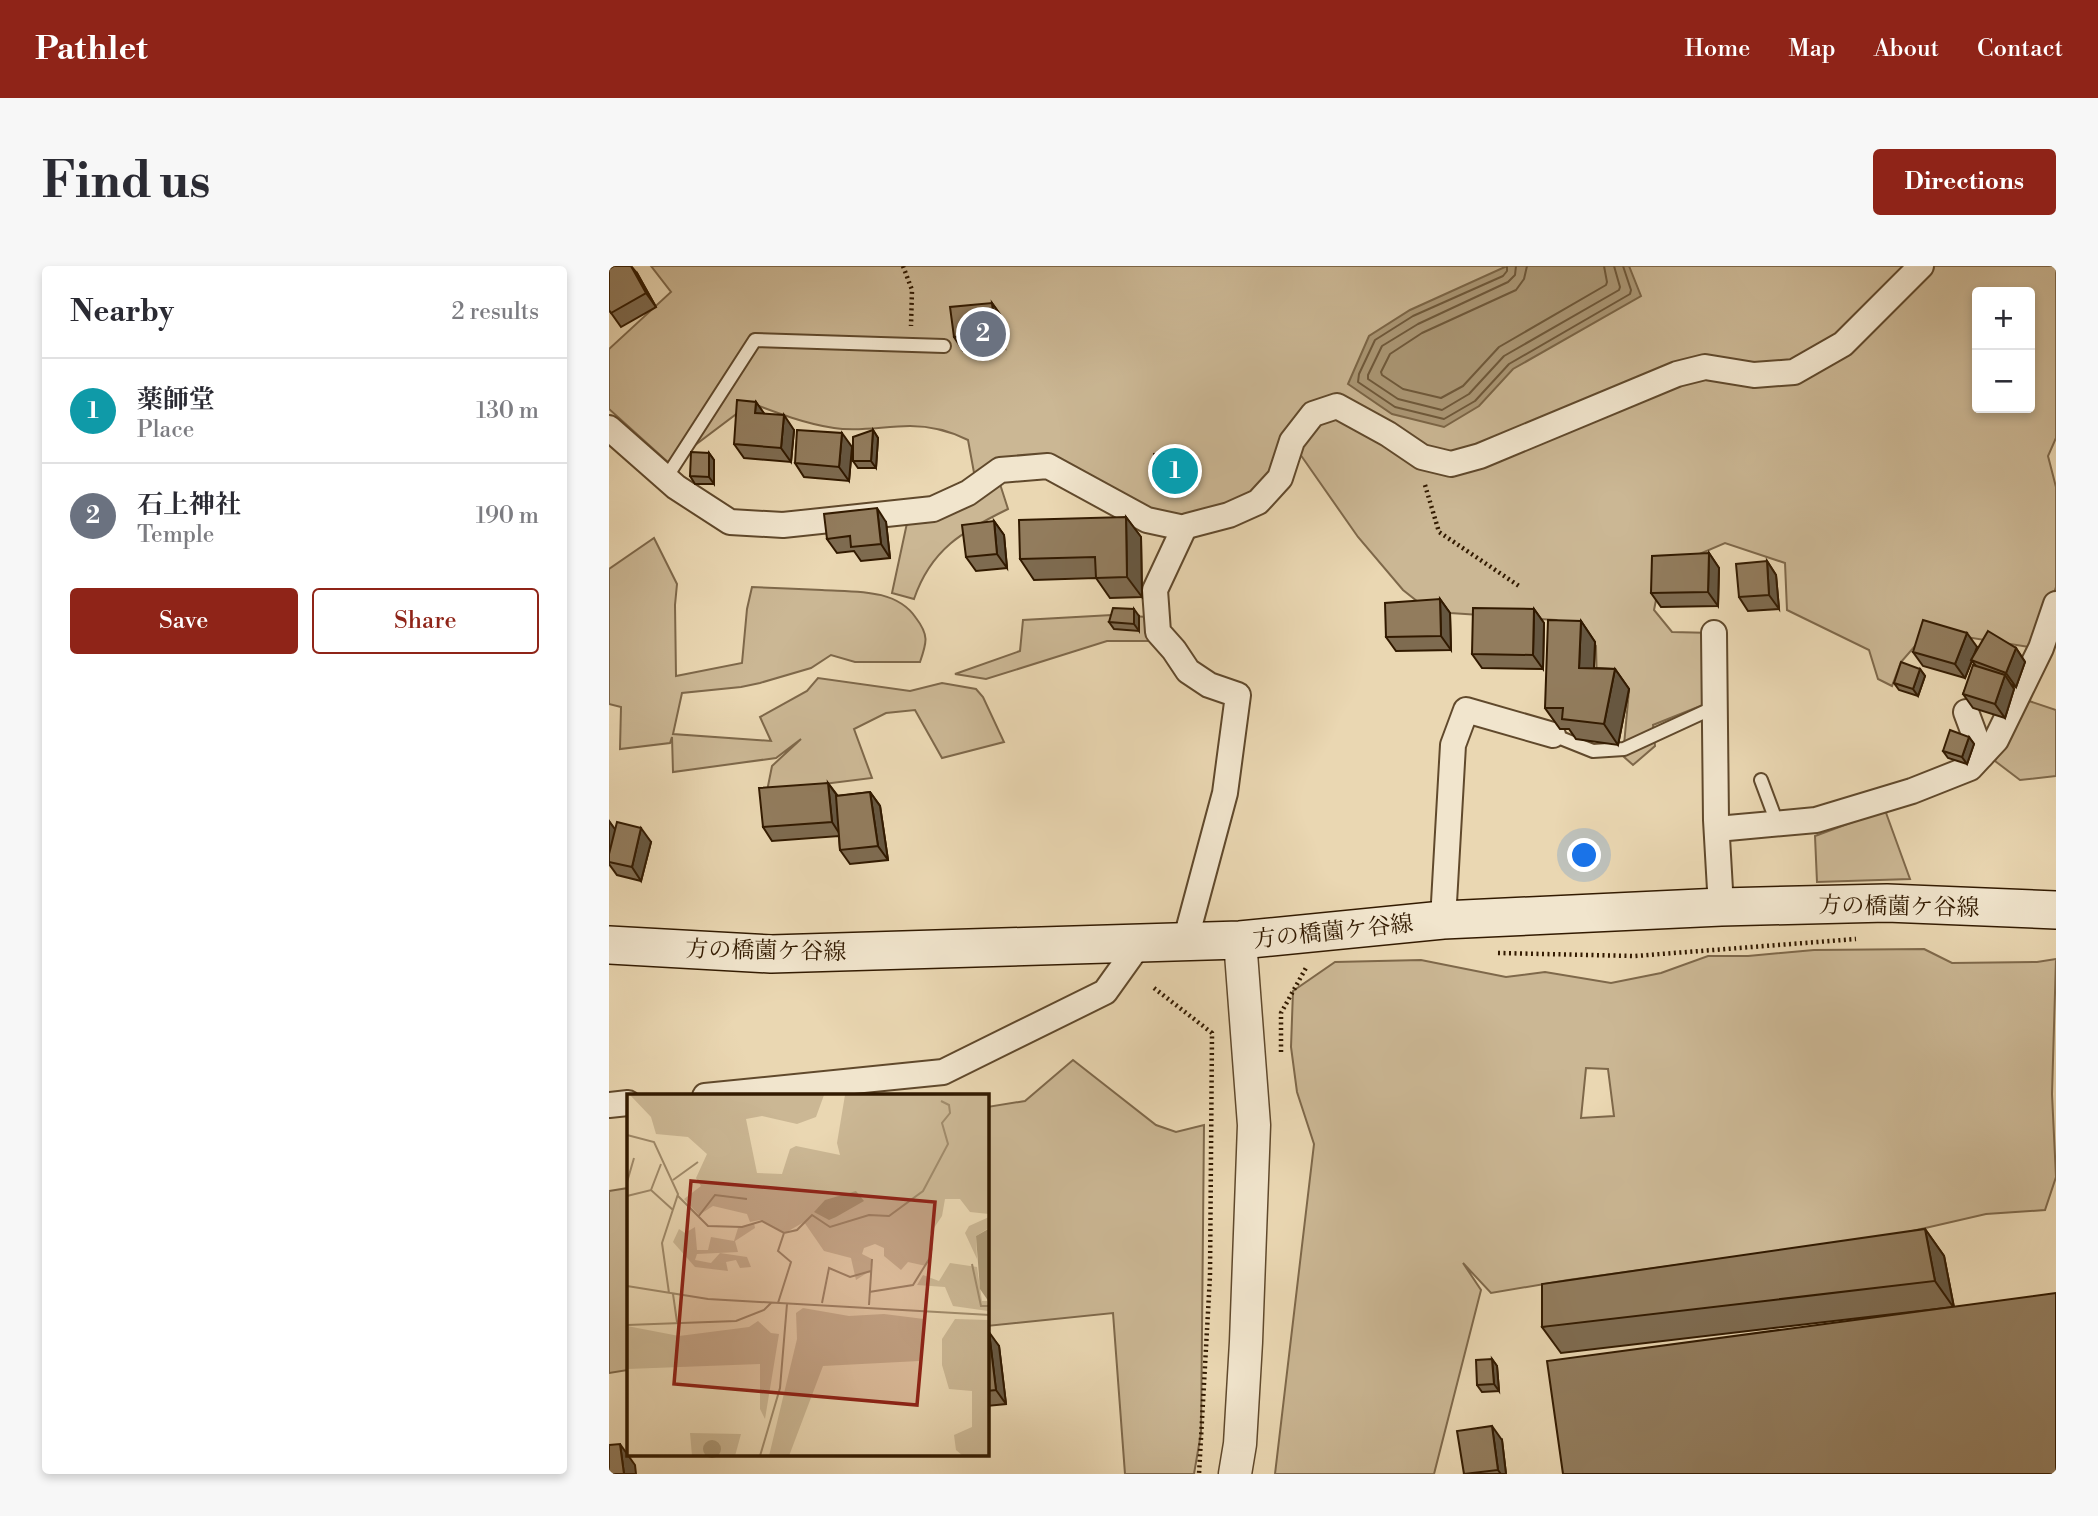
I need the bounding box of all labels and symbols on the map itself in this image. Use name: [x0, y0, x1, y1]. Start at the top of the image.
pin: 2: [960, 308, 1006, 360]
pin: 1: [1152, 445, 1198, 497]
your location: [1567, 838, 1601, 872]
street label: 方の橋薗ケ谷線: [1818, 892, 1980, 922]
street label: 方の橋薗ケ谷線: [1252, 910, 1415, 954]
street label: 方の橋薗ケ谷線: [685, 936, 847, 966]
inset map: [627, 1094, 989, 1456]

